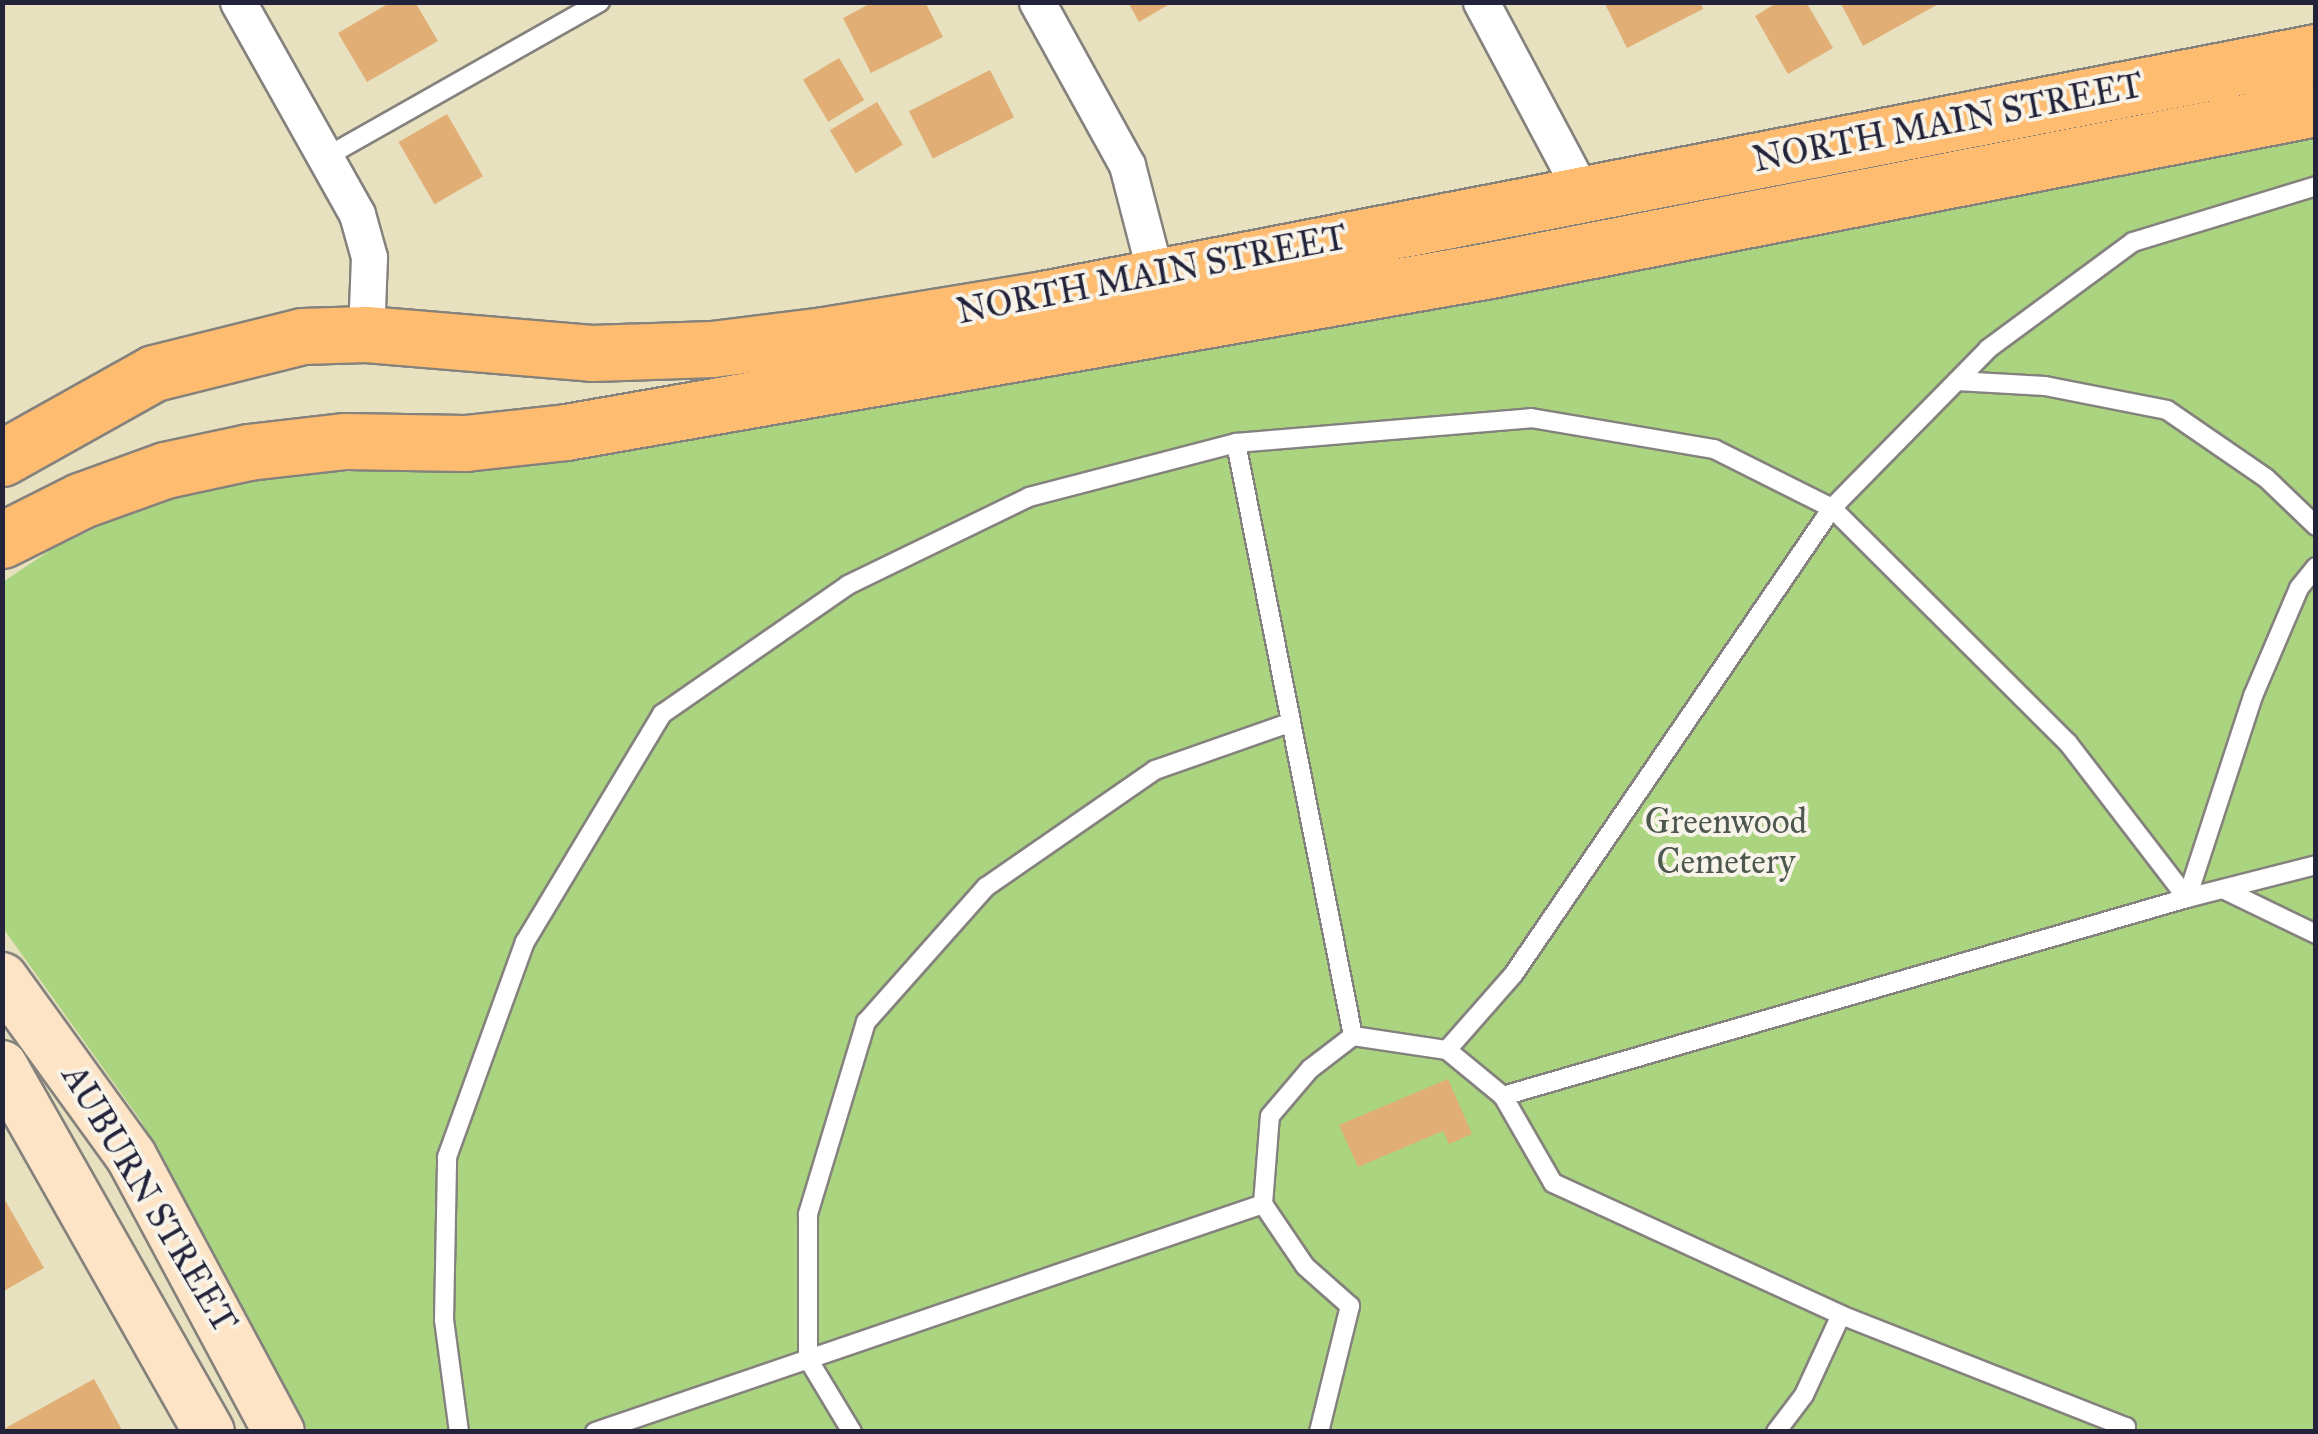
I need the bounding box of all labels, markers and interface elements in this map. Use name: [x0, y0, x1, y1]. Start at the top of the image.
street label: NORTH MAIN STREET: [1749, 65, 2147, 181]
street label: NORTH MAIN STREET: [953, 217, 1351, 333]
park label: Greenwood Cemetery: [1645, 801, 1807, 883]
street label: AUBURN STREET: [52, 1058, 246, 1340]

